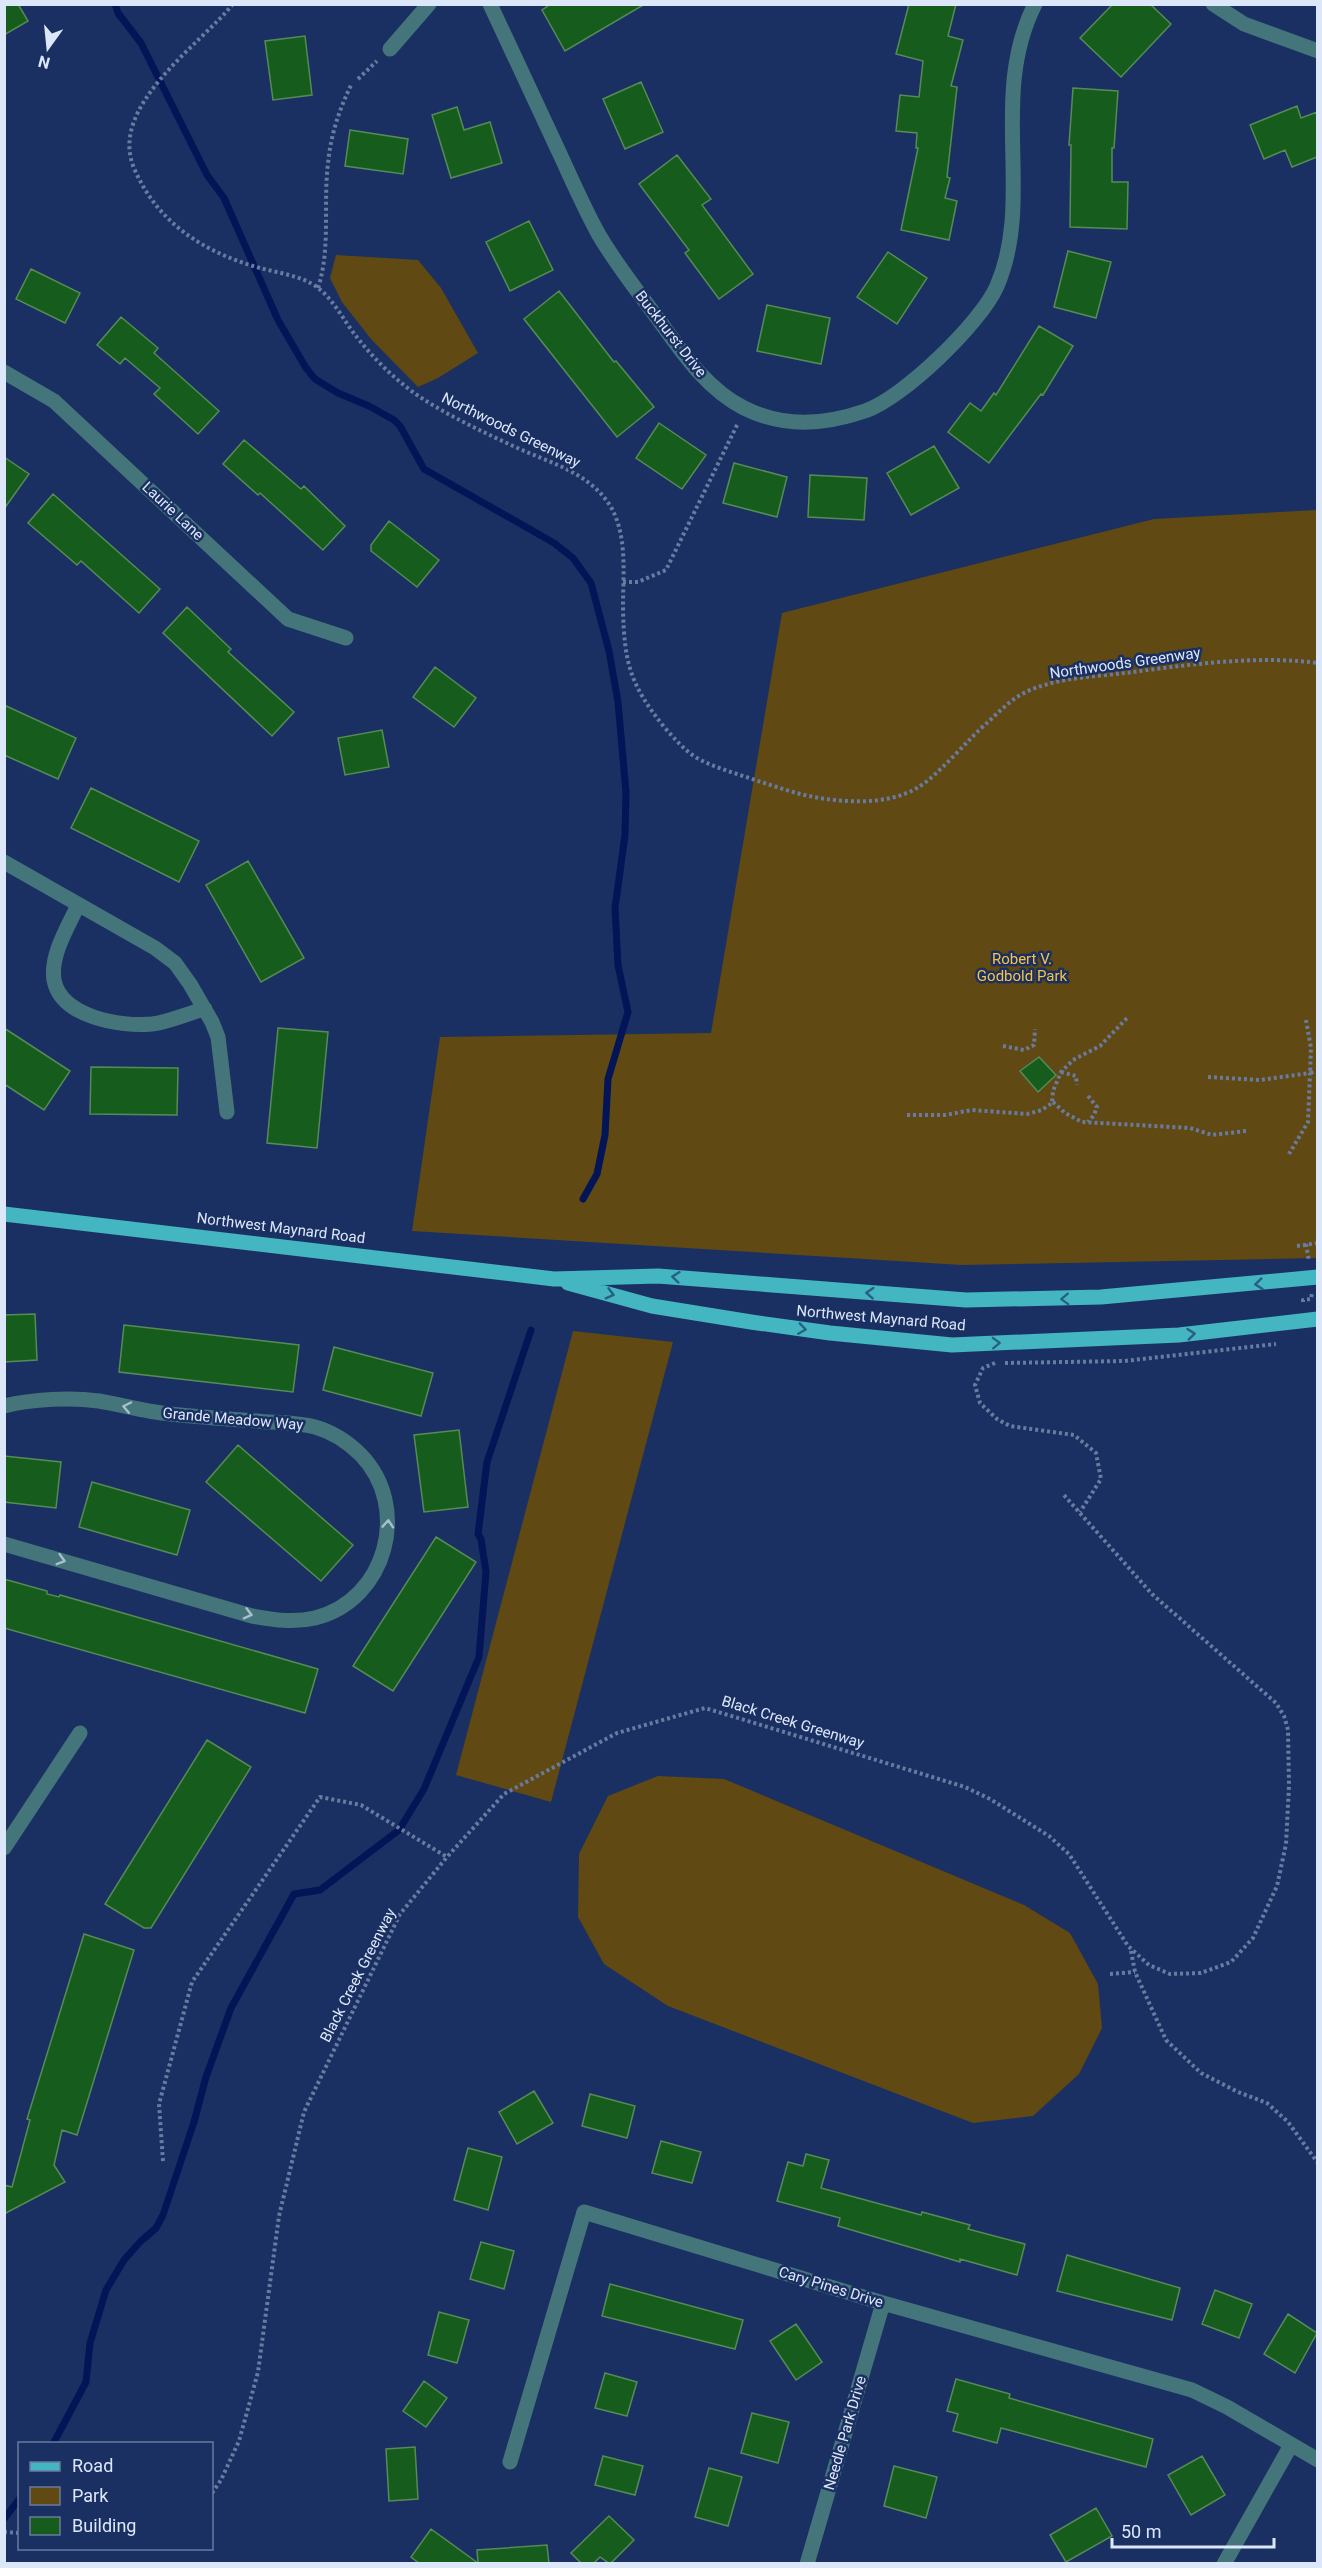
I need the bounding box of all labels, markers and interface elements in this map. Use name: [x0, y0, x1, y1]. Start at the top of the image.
north arrow: [18, 18, 78, 78]
text: N: [36, 51, 52, 73]
street label: Buckhurst Drive: [632, 287, 710, 381]
street label: Northwoods Greenway: [439, 389, 583, 471]
street label: Laurie Lane: [139, 478, 207, 544]
street label: Northwoods Greenway: [1049, 644, 1201, 682]
park label: Robert V. Godbold Park: [977, 950, 1068, 985]
street label: Northwest Maynard Road: [196, 1209, 366, 1247]
one-way arrow: [671, 1272, 681, 1284]
one-way arrow: [1255, 1277, 1264, 1290]
one-way arrow: [866, 1286, 875, 1299]
one-way arrow: [604, 1287, 615, 1299]
one-way arrow: [1060, 1293, 1069, 1305]
street label: Northwest Maynard Road: [796, 1302, 966, 1334]
one-way arrow: [797, 1323, 806, 1335]
one-way arrow: [1186, 1328, 1195, 1341]
one-way arrow: [991, 1337, 1000, 1350]
one-way arrow: [122, 1402, 132, 1415]
street label: Grande Meadow Way: [162, 1404, 304, 1434]
one-way arrow: [381, 1520, 394, 1529]
one-way arrow: [55, 1553, 66, 1565]
one-way arrow: [242, 1607, 253, 1619]
street label: Black Creek Greenway: [720, 1692, 866, 1752]
street label: Black Creek Greenway: [316, 1905, 400, 2045]
street label: Cary Pines Drive: [777, 2263, 886, 2311]
street label: Needle Park Drive: [820, 2374, 870, 2492]
legend: [18, 2442, 213, 2550]
text: Road: [72, 2455, 113, 2476]
text: Park: [72, 2485, 109, 2506]
scale bar: [1112, 2511, 1274, 2549]
text: Building: [72, 2515, 136, 2536]
text: 50 m: [1121, 2521, 1161, 2542]

